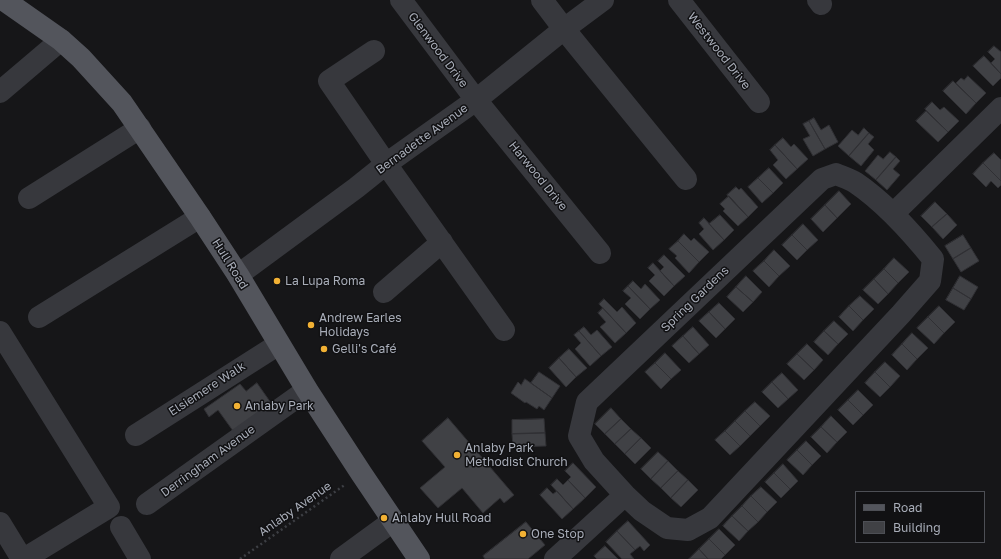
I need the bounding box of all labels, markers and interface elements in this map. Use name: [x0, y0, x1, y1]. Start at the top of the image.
street label: Glenwood Drive: [405, 10, 471, 90]
street label: Westwood Drive: [685, 10, 753, 92]
street label: Bernadette Avenue: [373, 101, 471, 177]
street label: Harwood Drive: [506, 138, 570, 214]
street label: Hull Road: [209, 236, 251, 292]
street label: Spring Gardens: [658, 263, 732, 335]
place label: La Lupa Roma: [285, 274, 365, 288]
marker: La Lupa Roma: [272, 276, 282, 286]
place label: Andrew Earles Holidays: [319, 311, 402, 339]
marker: Andrew Earles Holidays: [306, 320, 316, 330]
place label: Gelli's Café: [332, 342, 396, 356]
marker: Gelli's Café: [319, 344, 329, 354]
street label: Elsiemere Walk: [166, 359, 248, 419]
place label: Anlaby Park: [245, 399, 314, 413]
marker: Anlaby Park: [232, 401, 242, 411]
street label: Derringham Avenue: [158, 422, 258, 500]
place label: Anlaby Park Methodist Church: [465, 441, 568, 469]
marker: Anlaby Park Methodist Church: [452, 450, 462, 460]
street label: Anlaby Avenue: [256, 479, 334, 539]
legend: [855, 491, 985, 543]
text: Road: [893, 500, 922, 515]
place label: Anlaby Hull Road: [392, 511, 491, 525]
marker: Anlaby Hull Road: [379, 513, 389, 523]
text: Building: [893, 520, 941, 535]
place label: One Stop: [531, 527, 584, 541]
marker: One Stop: [518, 529, 528, 539]

